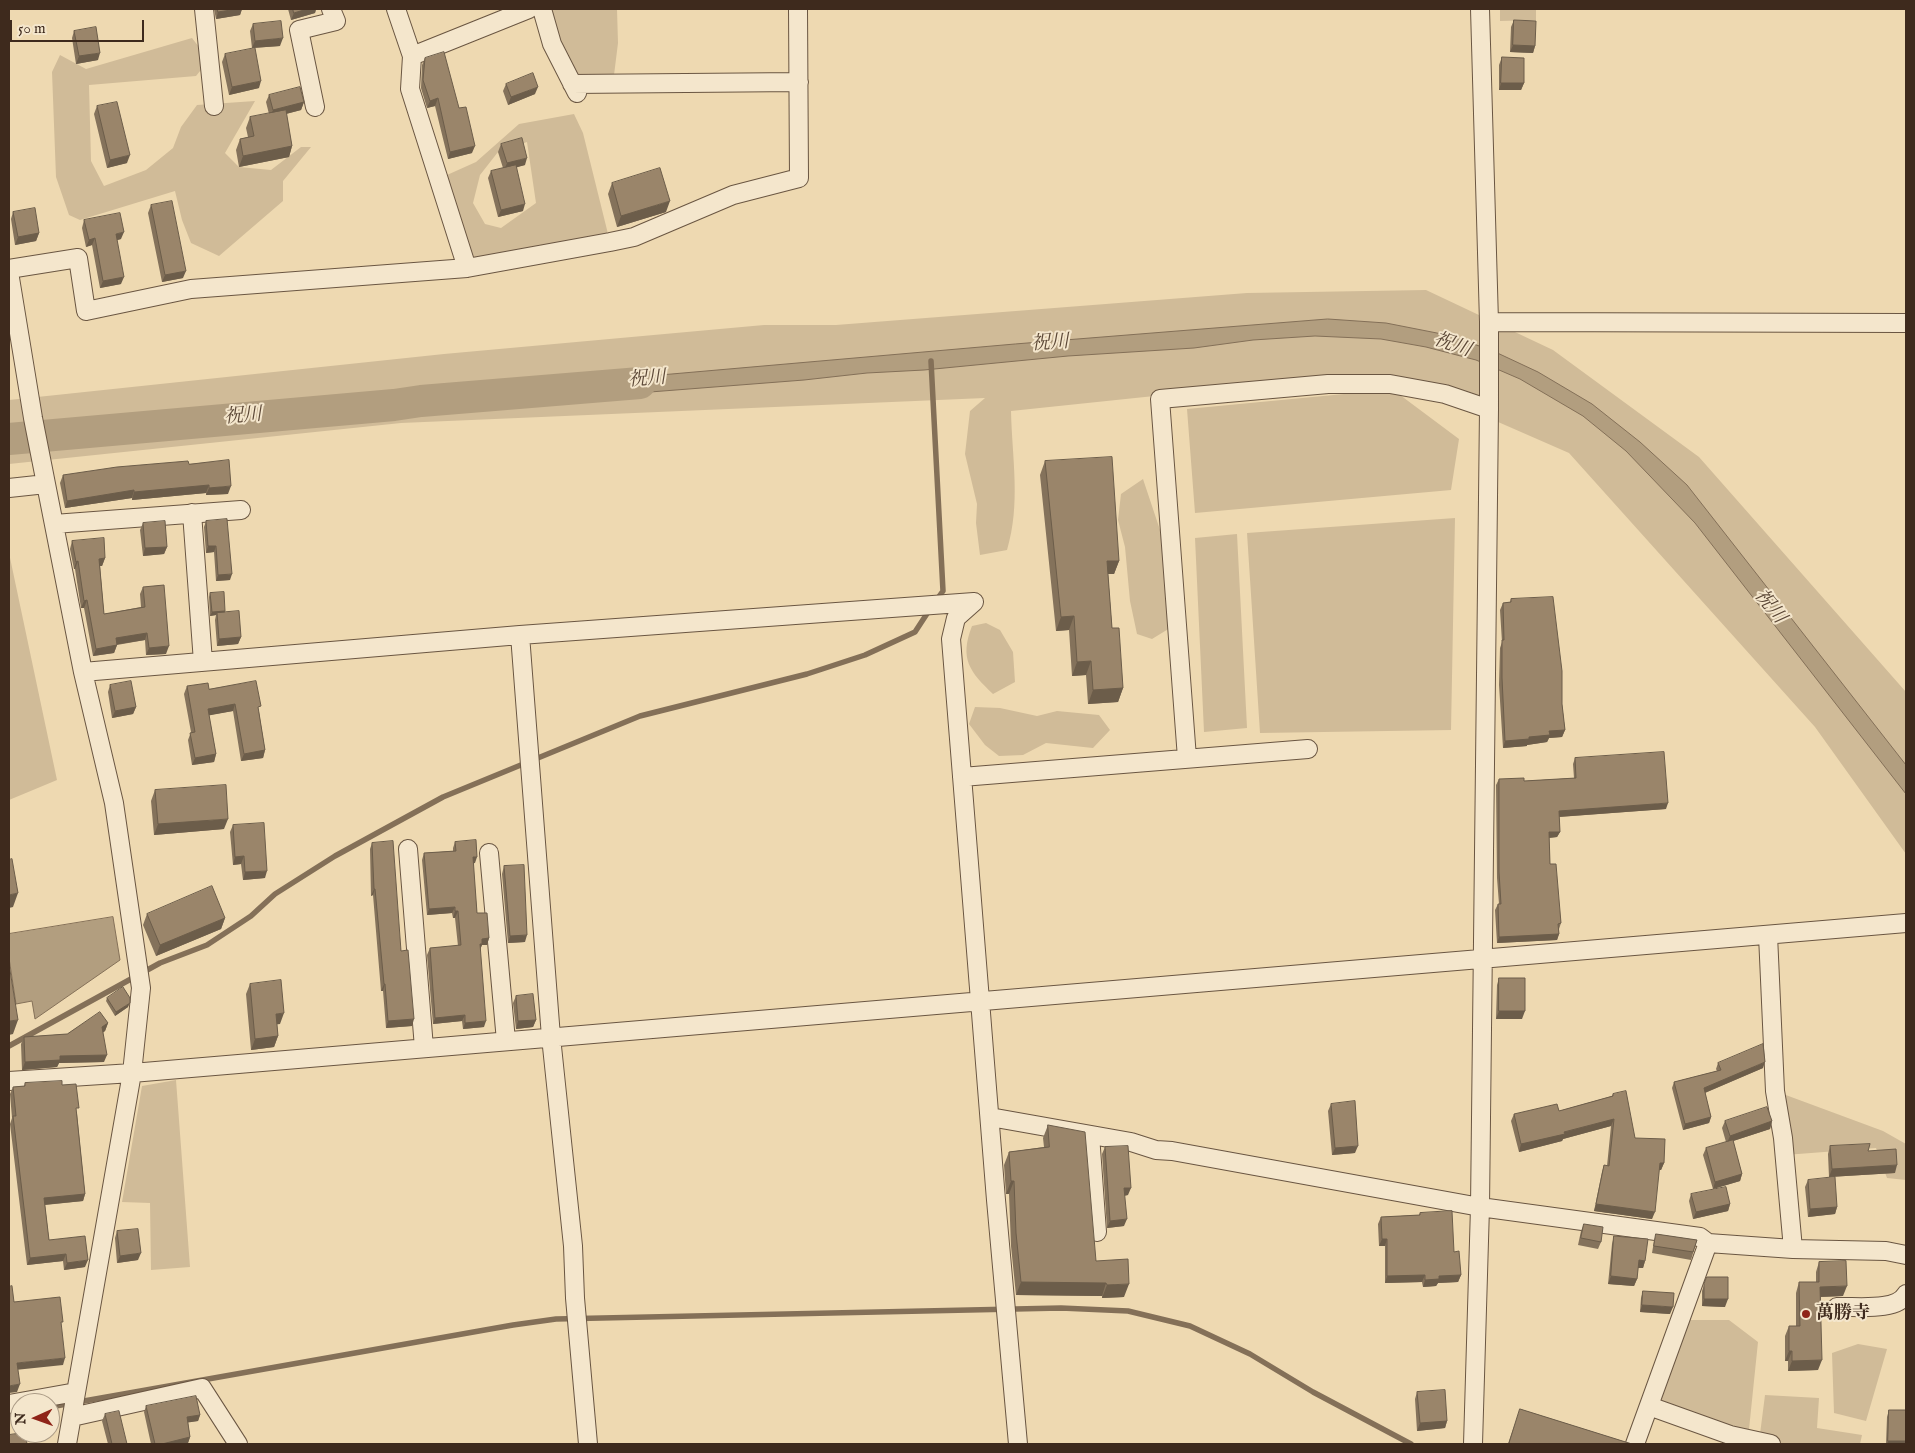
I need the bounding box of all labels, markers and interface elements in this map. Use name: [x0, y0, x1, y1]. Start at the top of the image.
scale bar: [12, 10, 146, 42]
text: 50 m: [18, 19, 46, 38]
water label: 祝川: [1430, 329, 1474, 363]
water label: 祝川: [1030, 331, 1070, 357]
water label: 祝川: [627, 367, 667, 393]
water label: 祝川: [223, 404, 263, 430]
water label: 祝川: [1748, 585, 1790, 629]
place label: 萬勝寺: [1816, 1303, 1870, 1325]
marker: 萬勝寺: [1800, 1308, 1812, 1320]
north arrow: [10, 1393, 60, 1443]
text: N: [12, 1412, 30, 1425]

